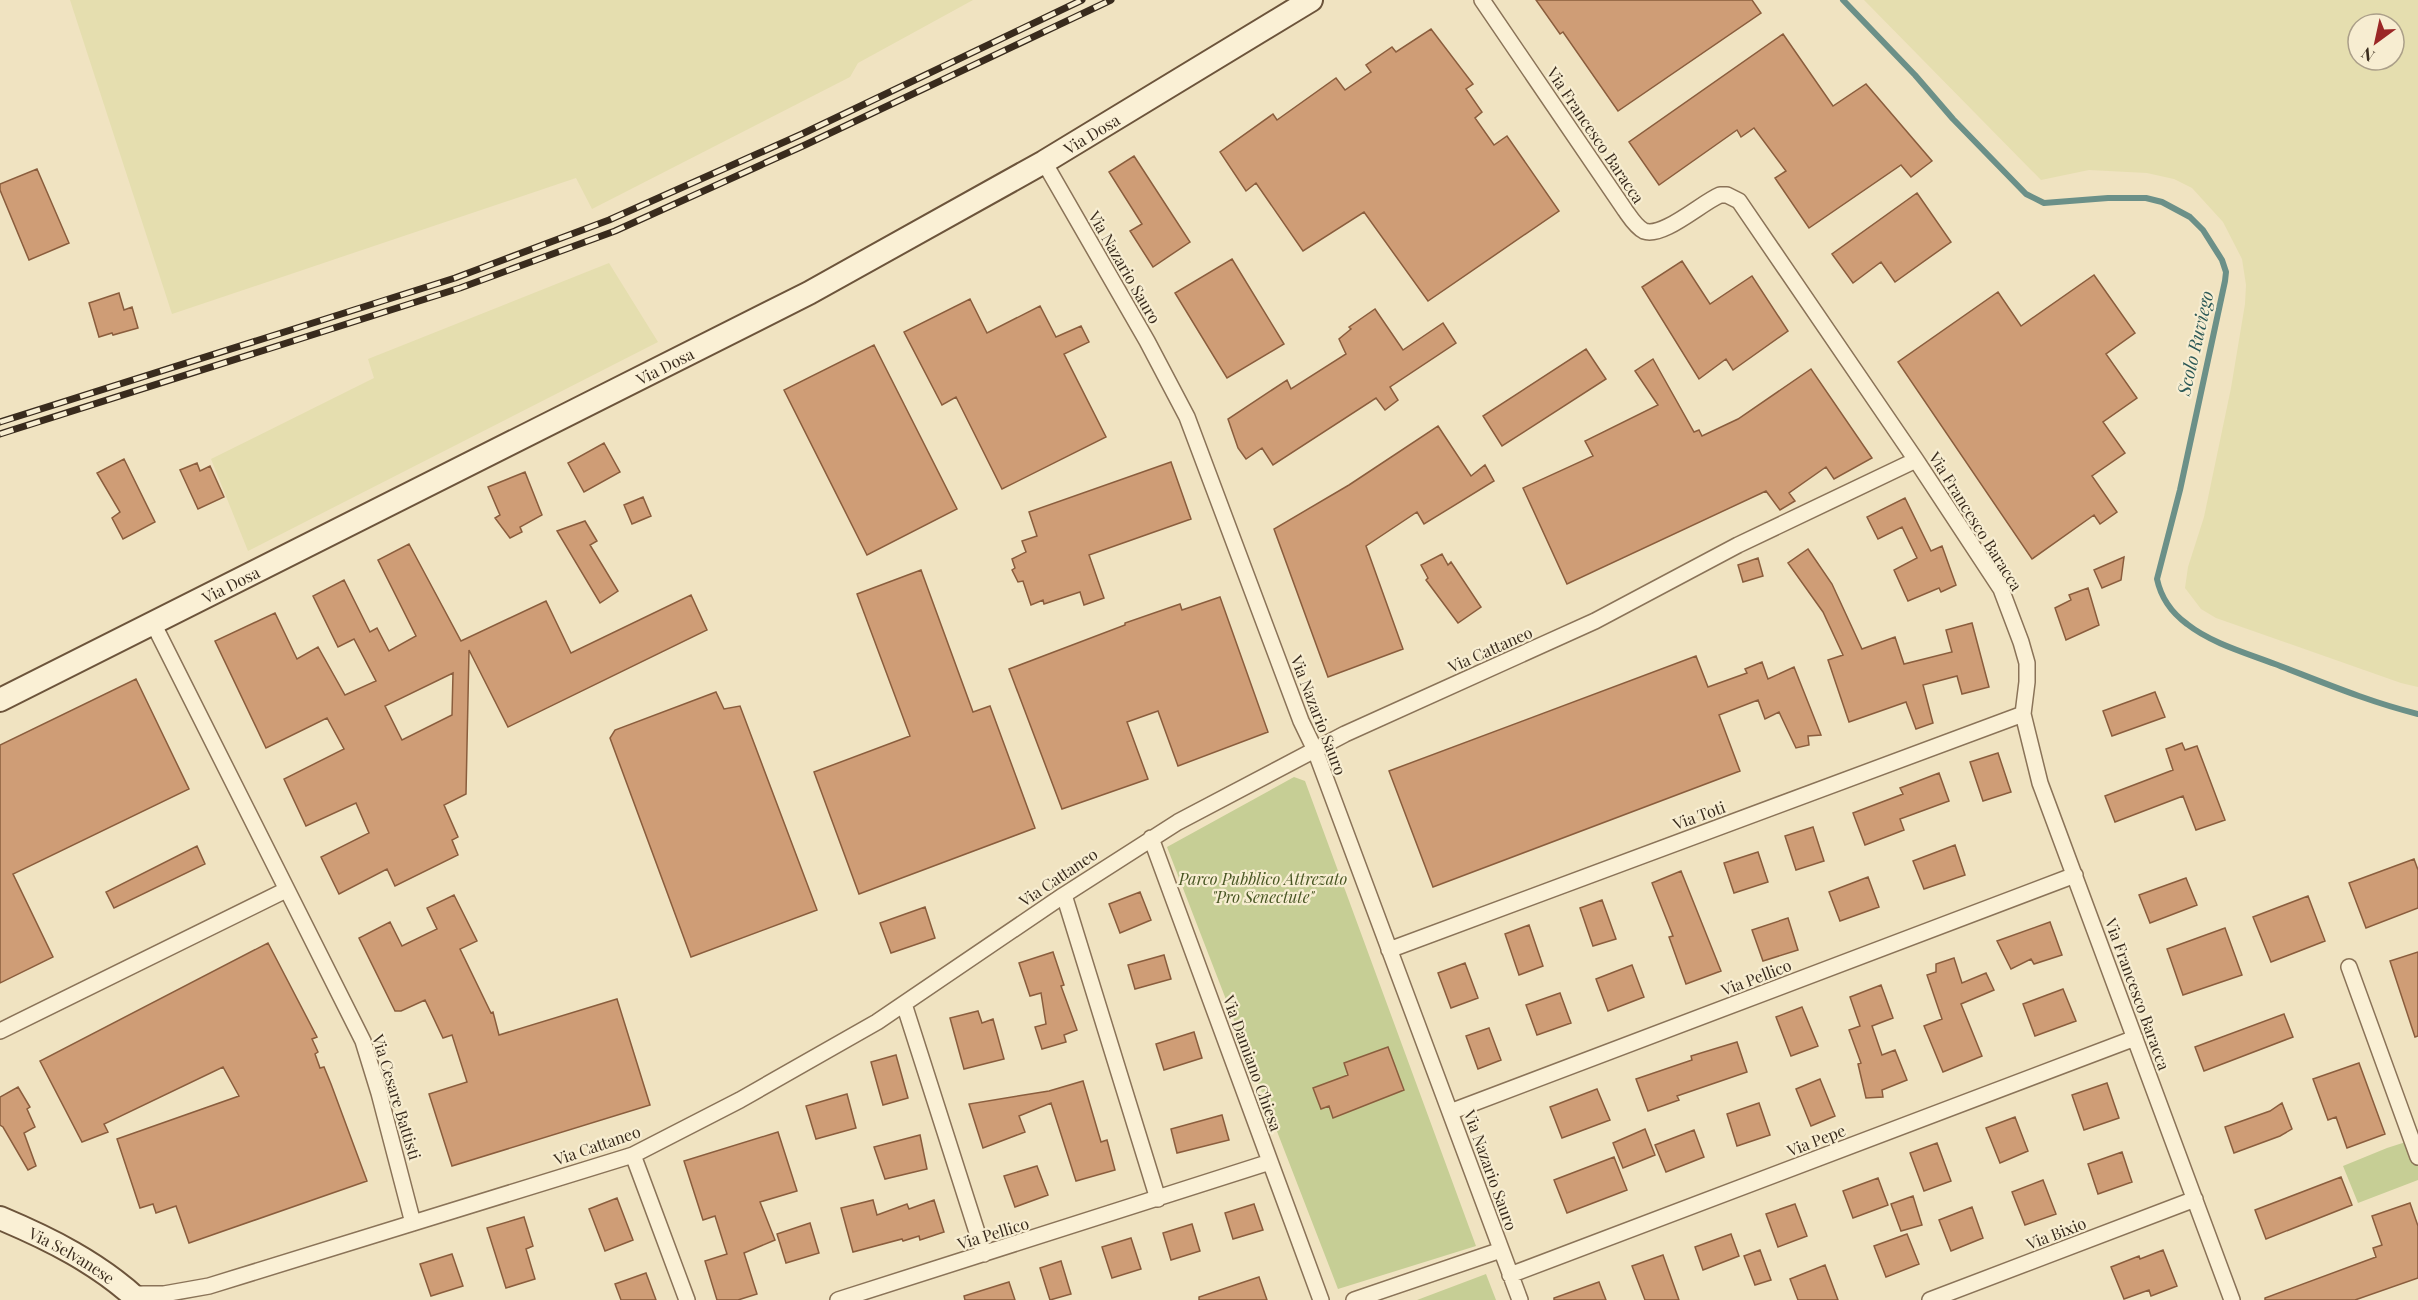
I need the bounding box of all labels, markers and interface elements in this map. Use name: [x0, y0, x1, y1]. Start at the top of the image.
north arrow: [2346, 12, 2406, 72]
text: N: [2357, 43, 2378, 67]
street label: Via Francesco Baracca: [1542, 62, 1649, 207]
street label: Via Dosa: [1059, 108, 1123, 159]
street label: Via Nazario Sauro: [1084, 206, 1166, 327]
water label: Scolo Ruviego: [2171, 288, 2219, 399]
street label: Via Dosa: [632, 342, 697, 389]
street label: Via Francesco Baracca: [1924, 447, 2027, 594]
street label: Via Dosa: [197, 561, 263, 608]
street label: Via Cattaneo: [1444, 621, 1536, 677]
street label: Via Nazario Sauro: [1286, 651, 1352, 778]
street label: Via Toti: [1669, 796, 1728, 834]
street label: Via Cattaneo: [1014, 843, 1101, 911]
park label: Parco Pubblico Attrezato "Pro Senectute": [1178, 868, 1347, 907]
street label: Via Francesco Baracca: [2100, 914, 2175, 1073]
street label: Via Pellico: [1717, 954, 1794, 1000]
street label: Via Damiano Chiesa: [1218, 991, 1287, 1134]
street label: Via Cesare Battisti: [368, 1031, 426, 1163]
street label: Via Nazario Sauro: [1459, 1106, 1523, 1233]
street label: Via Pepe: [1783, 1119, 1848, 1161]
street label: Via Cattaneo: [550, 1120, 643, 1170]
street label: Via Pellico: [954, 1212, 1032, 1254]
street label: Via Bixio: [2022, 1212, 2089, 1254]
street label: Via Selvanese: [25, 1221, 119, 1288]

